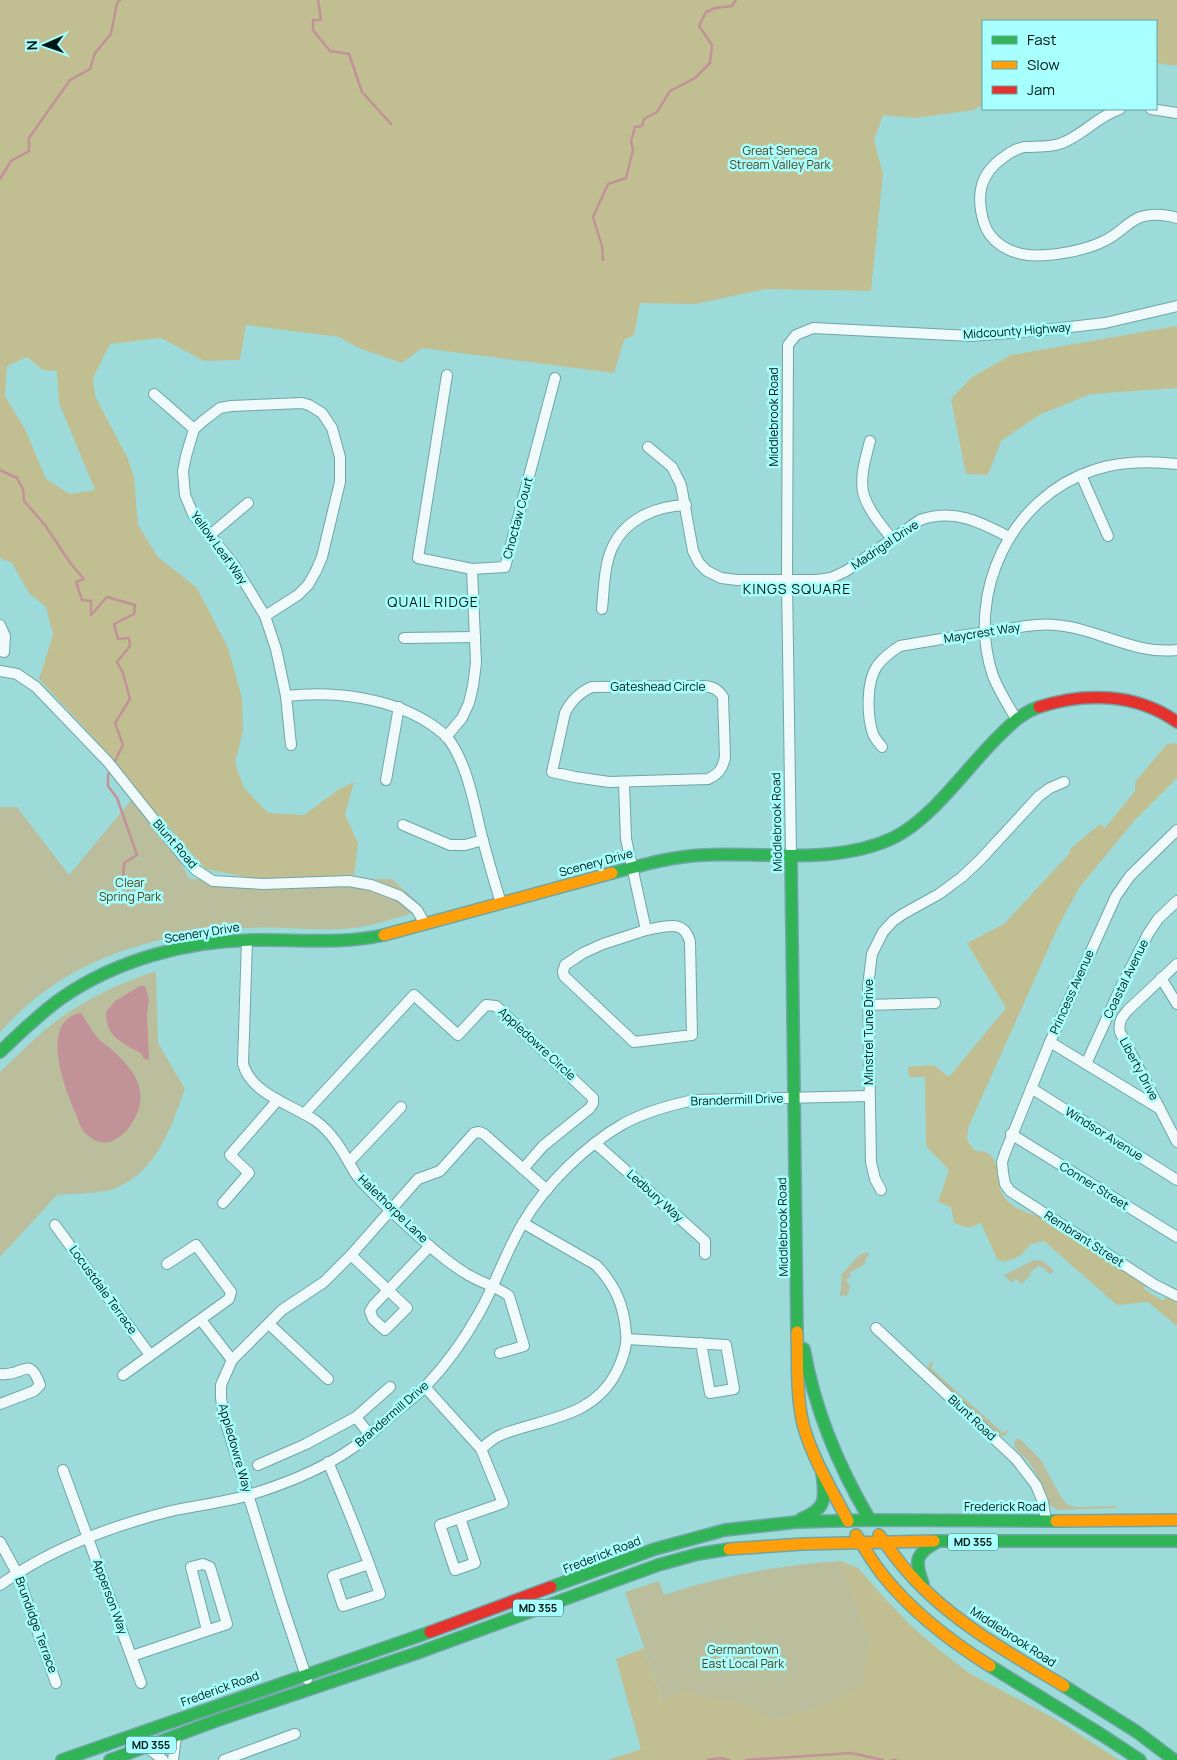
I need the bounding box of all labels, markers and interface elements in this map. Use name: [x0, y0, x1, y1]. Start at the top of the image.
north arrow: [20, 20, 70, 70]
legend: [982, 20, 1157, 110]
text: Fast: [1027, 29, 1056, 50]
text: N: [22, 40, 41, 51]
text: Slow: [1027, 54, 1060, 75]
text: Jam: [1027, 79, 1055, 100]
park label: Great Seneca Stream Valley Park: [729, 142, 832, 173]
street label: Midcounty Highway: [963, 318, 1072, 343]
street label: Middlebrook Road: [765, 367, 782, 467]
street label: Choctaw Court: [498, 475, 537, 561]
street label: Yellow Leaf Way: [187, 508, 252, 588]
street label: Madrigal Drive: [848, 516, 922, 573]
district label: KINGS SQUARE: [743, 579, 851, 598]
district label: QUAIL RIDGE: [387, 592, 479, 611]
street label: Maycrest Way: [942, 618, 1022, 647]
street label: Gateshead Circle: [610, 678, 706, 695]
street label: Middlebrook Road: [767, 772, 786, 872]
street label: Blunt Road: [149, 815, 201, 872]
street label: Scenery Drive: [557, 844, 635, 881]
park label: Clear Spring Park: [99, 874, 162, 905]
street label: Scenery Drive: [163, 918, 241, 947]
street label: Coastal Avenue: [1099, 936, 1152, 1021]
street label: Princess Avenue: [1045, 947, 1098, 1037]
street label: Minstrel Tune Drive: [860, 979, 877, 1085]
street label: Appledowre Circle: [495, 1003, 580, 1084]
street label: Liberty Drive: [1116, 1034, 1163, 1103]
street label: Brandermill Drive: [690, 1089, 784, 1110]
street label: Windsor Avenue: [1062, 1103, 1147, 1164]
street label: Conner Street: [1056, 1157, 1132, 1214]
street label: Ledbury Way: [623, 1166, 688, 1226]
street label: Halethorpe Lane: [355, 1171, 432, 1247]
street label: Middlebrook Road: [773, 1177, 792, 1277]
street label: Rembrant Street: [1041, 1206, 1128, 1271]
street label: Locustdale Terrace: [65, 1242, 141, 1337]
street label: Brandermill Drive: [351, 1377, 432, 1450]
street label: Blunt Road: [945, 1391, 1000, 1444]
street label: Appledowre Way: [215, 1401, 256, 1495]
street label: Frederick Road: [964, 1498, 1046, 1515]
street label: Frederick Road: [561, 1532, 643, 1577]
road number: MD 355: [948, 1534, 998, 1550]
street label: Apperson Way: [89, 1557, 132, 1638]
street label: Brundidge Terrace: [11, 1574, 62, 1675]
road number: MD 355: [513, 1600, 563, 1616]
street label: Middlebrook Road: [967, 1602, 1060, 1671]
park label: Germantown East Local Park: [702, 1641, 785, 1672]
street label: Frederick Road: [178, 1667, 261, 1711]
road number: MD 355: [126, 1736, 176, 1754]

